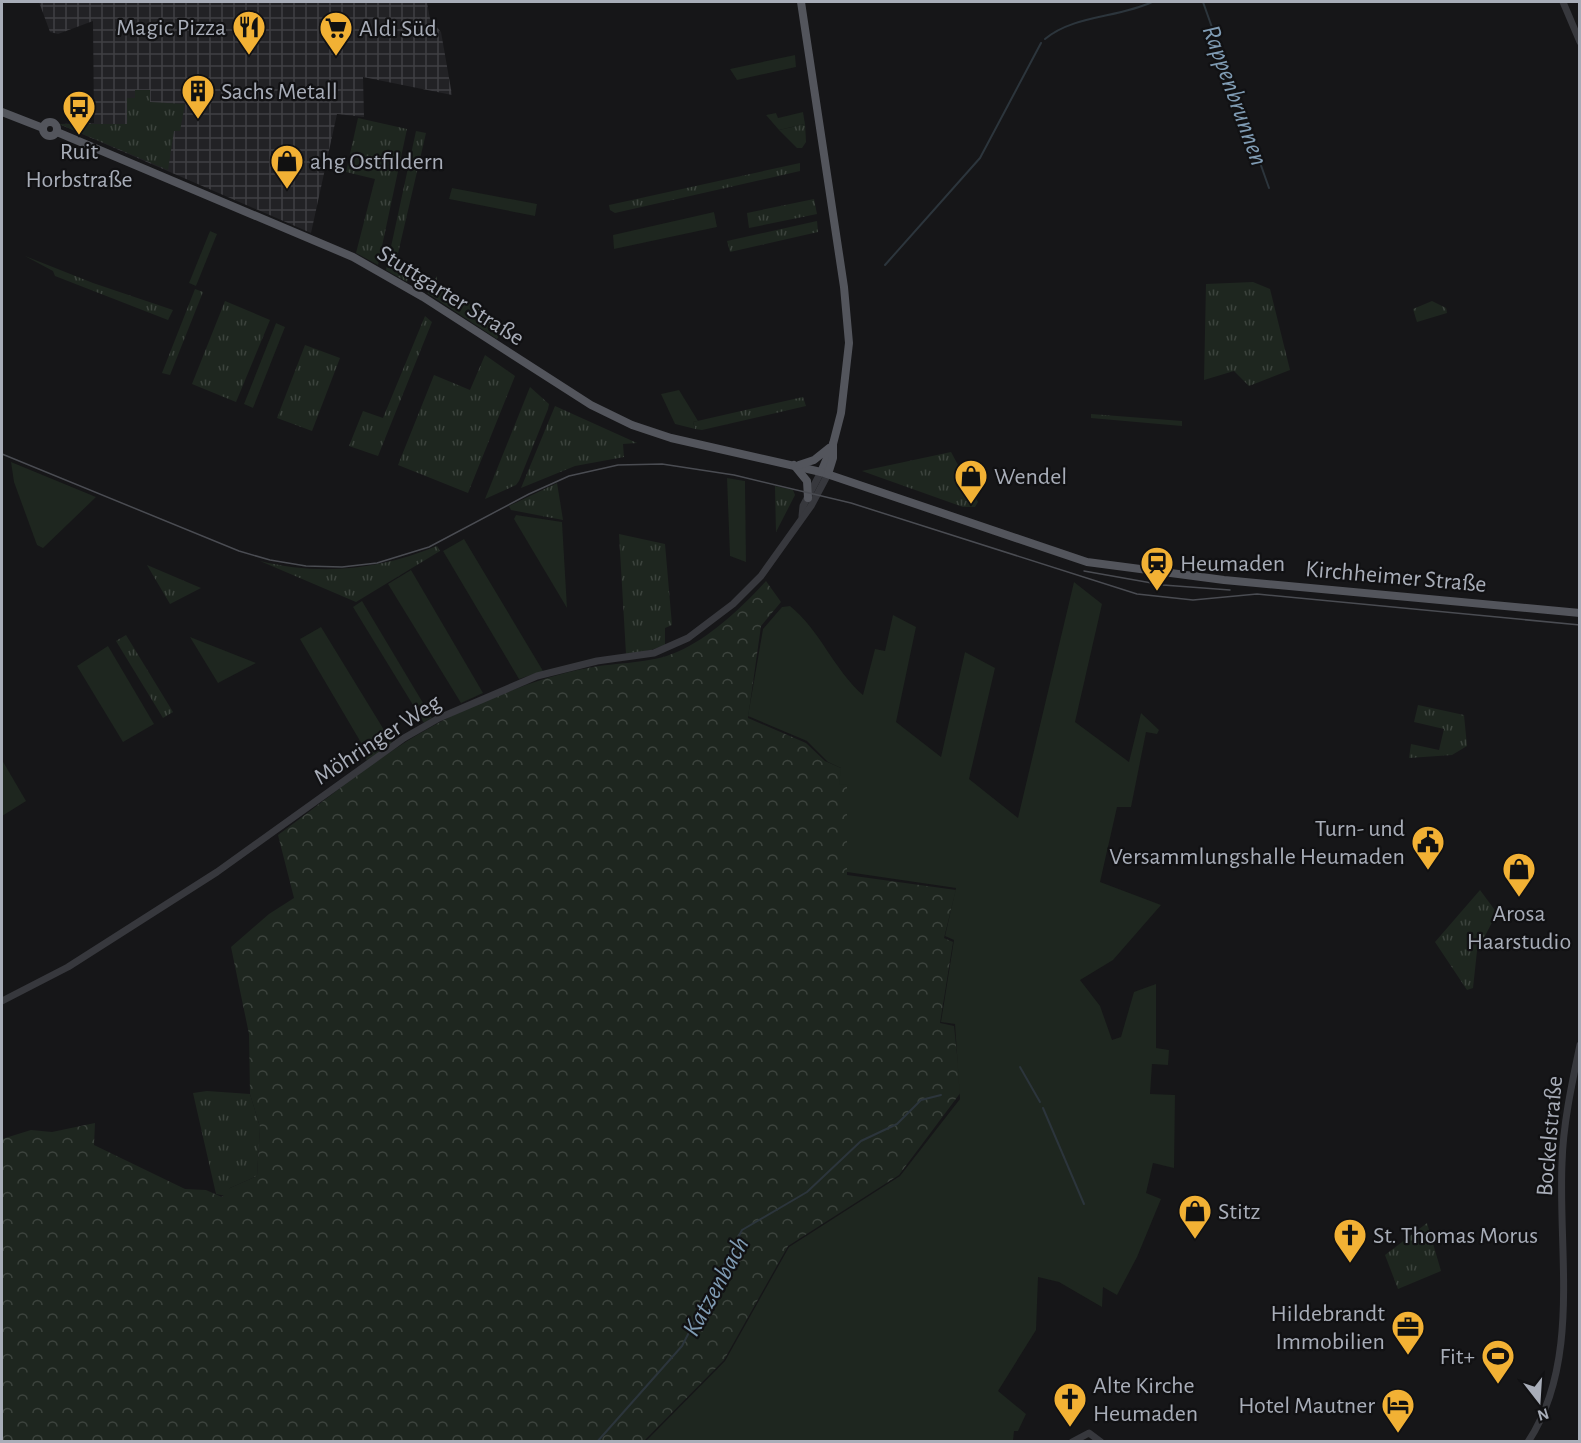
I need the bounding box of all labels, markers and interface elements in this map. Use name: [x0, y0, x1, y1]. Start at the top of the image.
restaurant icon: Magic Pizza: [231, 9, 267, 56]
supermarket icon: Aldi Süd: [318, 10, 354, 57]
place label: Magic Pizza: [116, 16, 226, 40]
place label: Aldi Süd: [359, 17, 437, 41]
water label: Rappenbrunnen: [1198, 22, 1272, 169]
building icon: Sachs Metall: [180, 73, 216, 120]
place label: Sachs Metall: [221, 80, 338, 104]
bus stop icon: Ruit Horbstraße: [61, 89, 97, 136]
place label: Ruit Horbstraße: [25, 140, 133, 192]
shop icon: ahg Ostfildern: [269, 143, 305, 190]
place label: ahg Ostfildern: [310, 150, 444, 174]
street label: Stuttgarter Straße: [373, 241, 528, 351]
shop icon: Wendel: [953, 458, 989, 505]
place label: Wendel: [994, 465, 1067, 489]
station icon: Heumaden: [1139, 545, 1175, 592]
place label: Heumaden: [1180, 552, 1285, 576]
street label: Kirchheimer Straße: [1304, 557, 1487, 597]
street label: Möhringer Weg: [310, 690, 445, 790]
place label: Turn- und Versammlungshalle Heumaden: [1109, 817, 1405, 869]
public building icon: Turn- und Versammlungshalle Heumaden: [1410, 824, 1446, 871]
shop icon: Arosa Haarstudio: [1501, 851, 1537, 898]
place label: Arosa Haarstudio: [1467, 902, 1571, 954]
street label: Bockelstraße: [1533, 1075, 1567, 1197]
shop icon: Stitz: [1177, 1193, 1213, 1240]
place label: Stitz: [1218, 1200, 1260, 1224]
church icon: St. Thomas Morus: [1332, 1217, 1368, 1264]
place label: St. Thomas Morus: [1373, 1224, 1538, 1248]
water label: Katzenbach: [678, 1232, 754, 1341]
place label: Hildebrandt Immobilien: [1270, 1302, 1385, 1354]
office icon: Hildebrandt Immobilien: [1390, 1309, 1426, 1356]
sports icon: Fit+: [1480, 1338, 1516, 1385]
place label: Fit+: [1440, 1345, 1475, 1369]
north arrow: [1509, 1371, 1569, 1431]
place label: Alte Kirche Heumaden: [1093, 1374, 1198, 1426]
church icon: Alte Kirche Heumaden: [1052, 1381, 1088, 1428]
hotel icon: Hotel Mautner: [1380, 1387, 1416, 1434]
place label: Hotel Mautner: [1238, 1394, 1375, 1418]
text: N: [1535, 1405, 1551, 1424]

